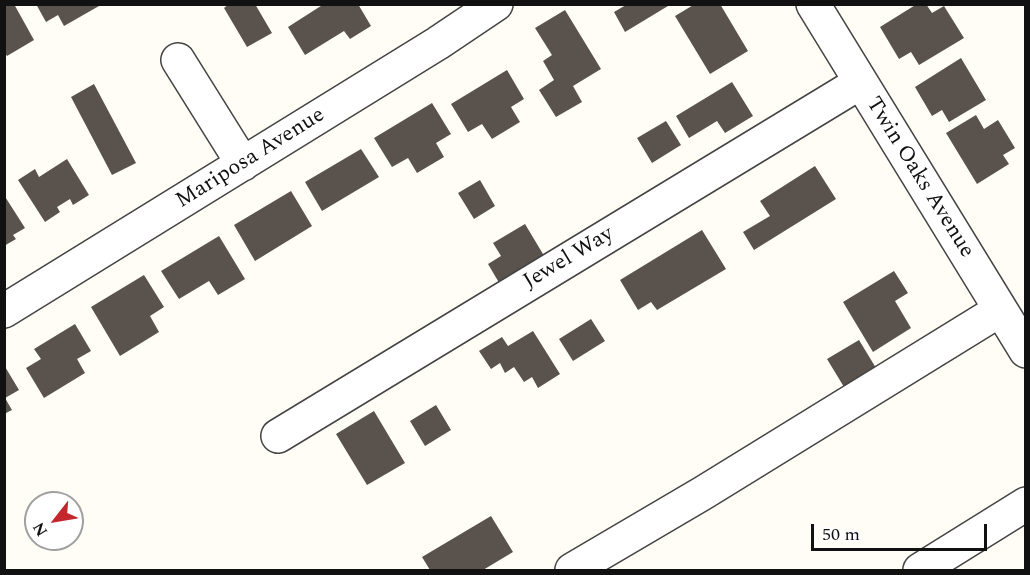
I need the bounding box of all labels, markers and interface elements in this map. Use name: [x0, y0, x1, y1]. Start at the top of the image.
street label: Twin Oaks Avenue: [859, 93, 979, 263]
street label: Mariposa Avenue: [172, 103, 330, 215]
street label: Jewel Way: [519, 222, 619, 296]
north arrow: [24, 491, 84, 551]
scale bar: [814, 512, 990, 550]
text: N: [27, 517, 54, 541]
text: 50 m: [822, 521, 860, 548]

